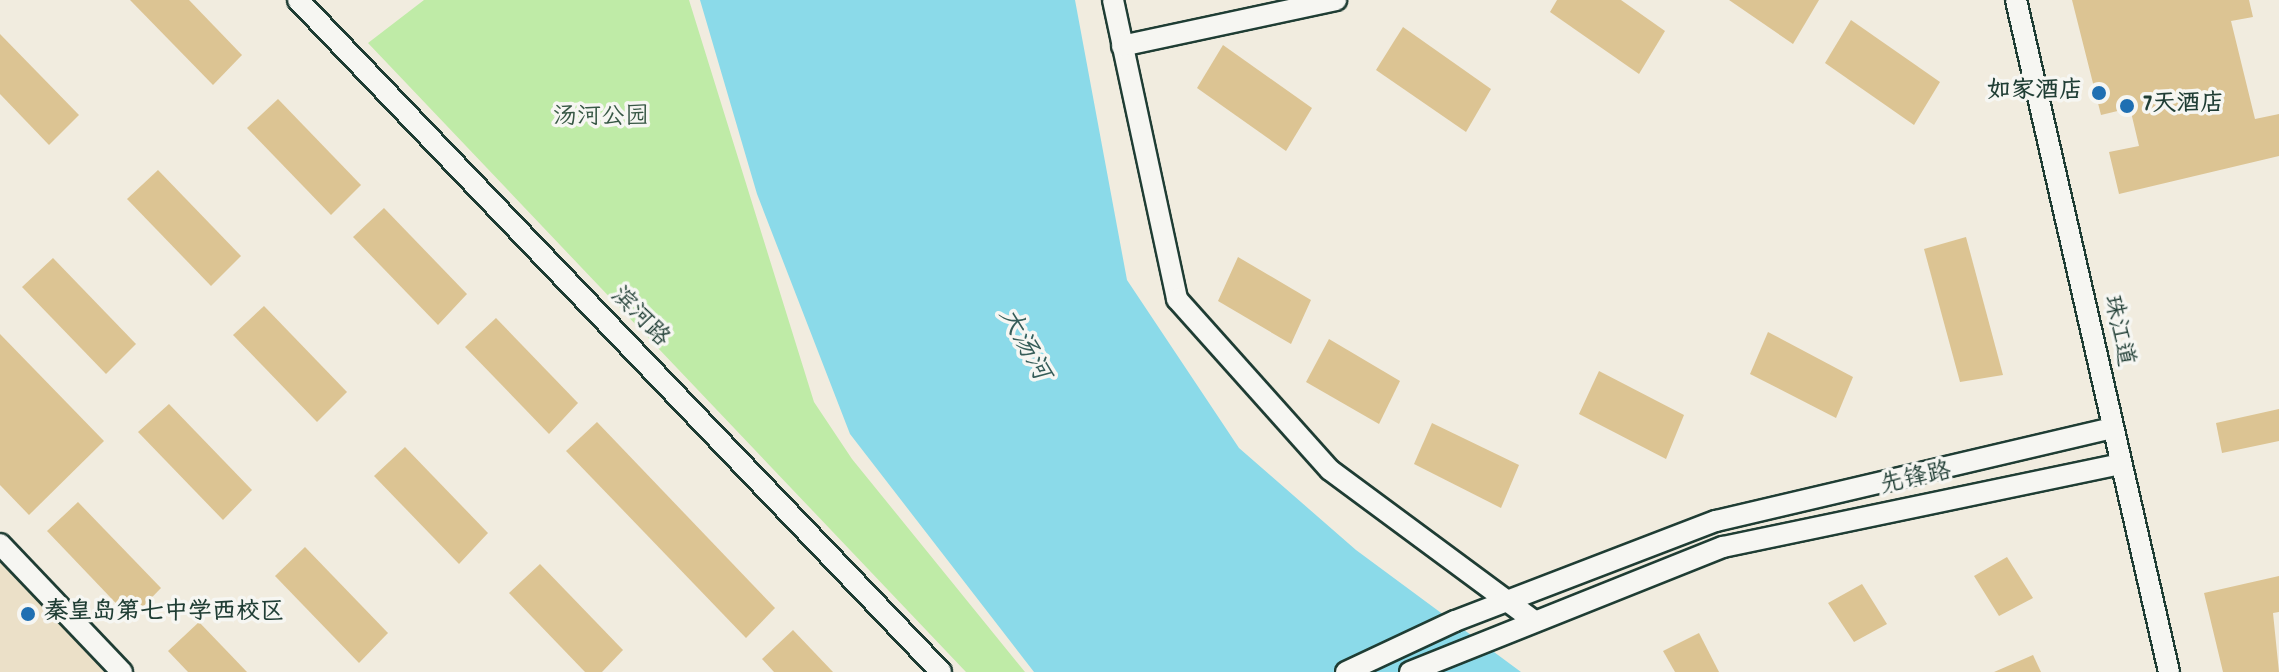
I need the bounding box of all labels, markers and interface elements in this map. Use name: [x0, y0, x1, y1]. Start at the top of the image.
place label: 如家酒店: [1987, 79, 2083, 107]
marker: 如家酒店: [2090, 84, 2108, 102]
place label: 7天酒店: [2143, 92, 2224, 120]
marker: 7天酒店: [2118, 97, 2136, 115]
park label: 汤河公园: [553, 105, 649, 133]
street label: 滨河路: [604, 282, 674, 354]
street label: 珠江道: [2095, 293, 2139, 369]
water label: 大汤河: [990, 303, 1056, 387]
street label: 先锋路: [1878, 458, 1954, 502]
place label: 秦皇岛第七中学西校区: [44, 600, 284, 628]
marker: 秦皇岛第七中学西校区: [19, 605, 37, 623]

